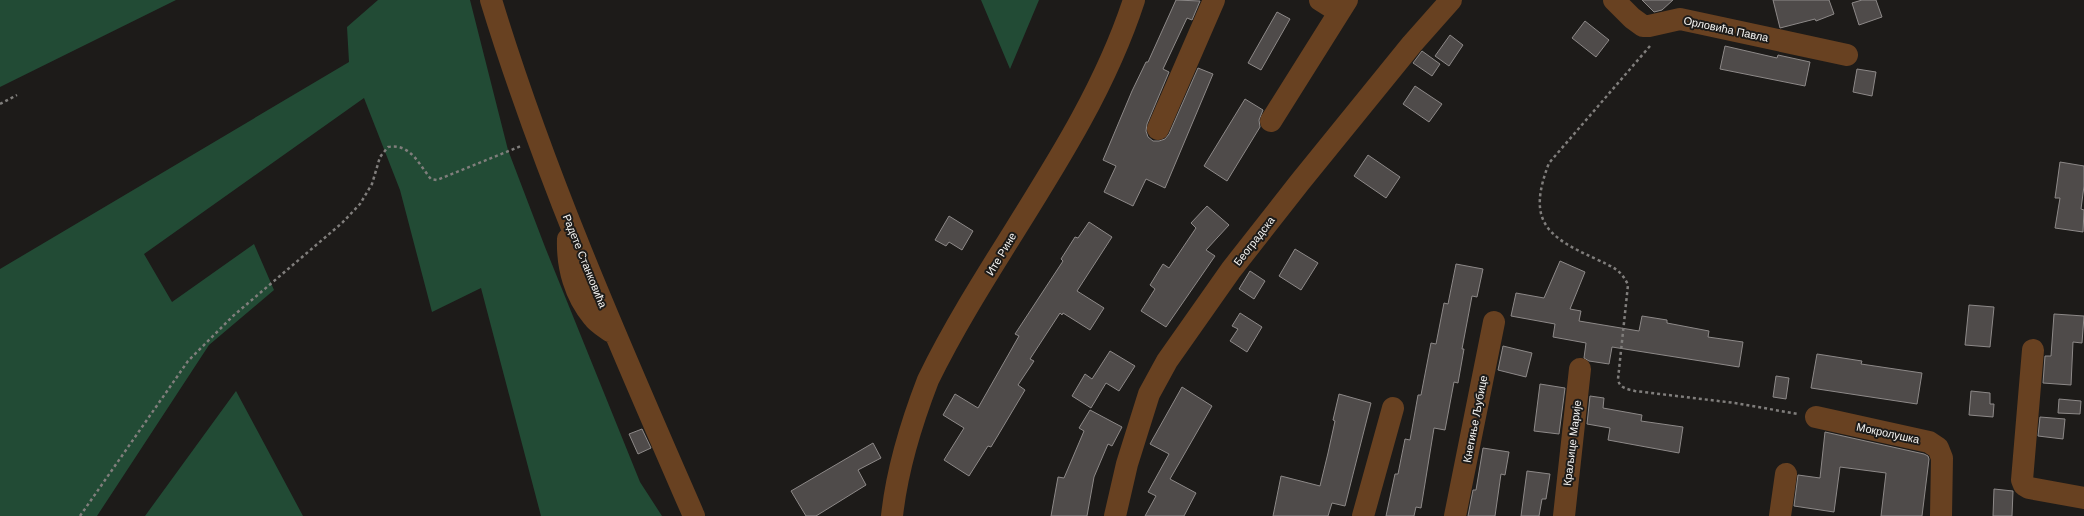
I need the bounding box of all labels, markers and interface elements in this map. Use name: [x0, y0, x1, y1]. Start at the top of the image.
street label: Орловића Павла: [1683, 14, 1770, 44]
street label: Радете Станковића: [561, 213, 610, 310]
street label: Београдска: [1231, 213, 1277, 268]
street label: Ите Рине: [984, 230, 1018, 278]
street label: Кнегиње Љубице: [1461, 374, 1489, 464]
street label: Краљице Марије: [1561, 399, 1583, 487]
street label: Мокролушка: [1855, 420, 1921, 446]

